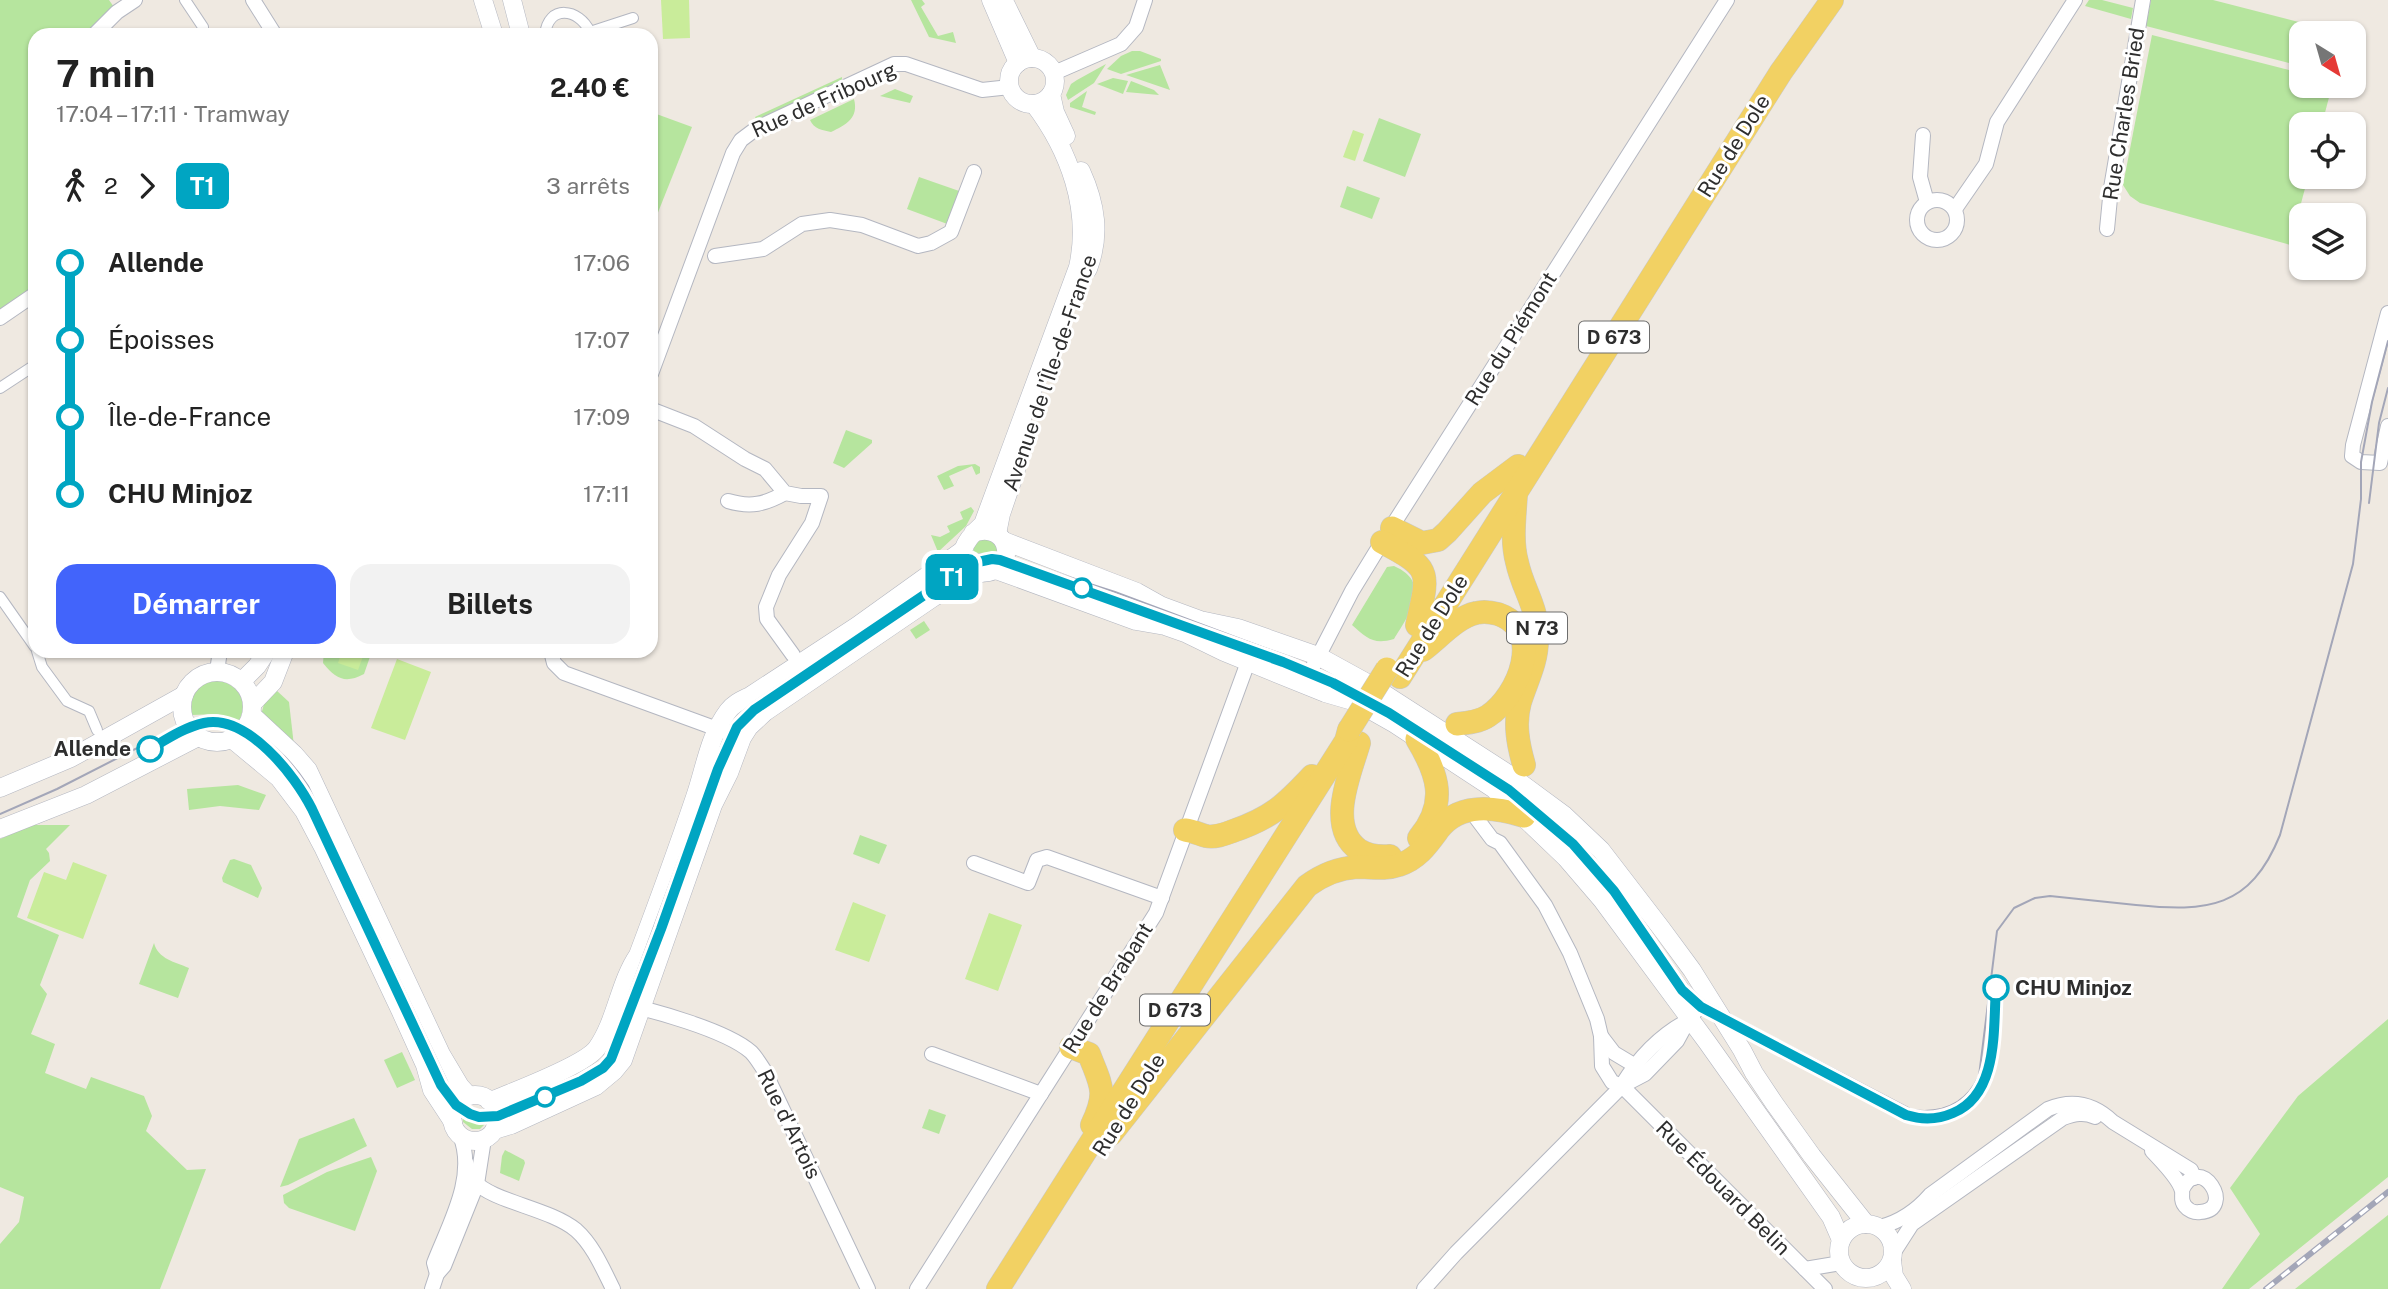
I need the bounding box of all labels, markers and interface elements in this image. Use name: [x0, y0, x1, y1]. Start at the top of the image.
north arrow: [2289, 21, 2366, 98]
map controls: [2289, 21, 2366, 280]
street label: Rue Charles Bried: [2097, 26, 2150, 202]
text: 7 min: [56, 51, 155, 96]
street label: Rue de Fribourg: [748, 56, 900, 143]
text: 2.40 €: [550, 72, 630, 103]
street label: Rue de Dole: [1692, 90, 1775, 202]
text: 17:04 – 17:11 · Tramway: [56, 100, 290, 127]
button: locate: [2289, 112, 2366, 189]
icon: walk: [56, 167, 94, 205]
icon: forward: [128, 167, 166, 205]
text: 2: [104, 172, 118, 199]
text: T1: [190, 172, 215, 200]
text: 3 arrêts: [546, 172, 630, 199]
button: layers: [2289, 203, 2366, 280]
text: Allende: [108, 247, 204, 278]
text: 17:06: [573, 249, 630, 276]
street label: Avenue de l'Île-de-France: [997, 251, 1102, 494]
street label: Rue du Piémont: [1459, 267, 1562, 410]
road number: D 673: [1579, 322, 1649, 352]
text: Époisses: [108, 324, 214, 355]
text: 17:07: [574, 326, 630, 353]
text: Île-de-France: [108, 401, 271, 432]
text: 17:09: [573, 403, 630, 430]
text: CHU Minjoz: [108, 478, 252, 509]
text: 17:11: [583, 480, 630, 507]
line badge: T1: [920, 554, 984, 600]
text: T1: [939, 563, 965, 591]
button: Démarrer: [56, 564, 336, 644]
button: Billets: [350, 564, 630, 644]
street label: Rue de Dole: [1390, 570, 1473, 682]
unlabelled marker: [1072, 578, 1092, 598]
road number: N 73: [1507, 612, 1567, 643]
place label: Allende: [53, 736, 131, 761]
marker: Allende: [137, 736, 163, 762]
street label: Rue de Brabant: [1057, 918, 1158, 1058]
marker: CHU Minjoz: [1983, 975, 2009, 1001]
place label: CHU Minjoz: [2015, 975, 2132, 1000]
road number: D 673: [1140, 994, 1210, 1026]
street label: Rue de Dole: [1087, 1049, 1170, 1161]
street label: Rue d'Artois: [752, 1065, 827, 1183]
unlabelled marker: [535, 1087, 555, 1107]
street label: Rue Édouard Belin: [1651, 1115, 1796, 1260]

